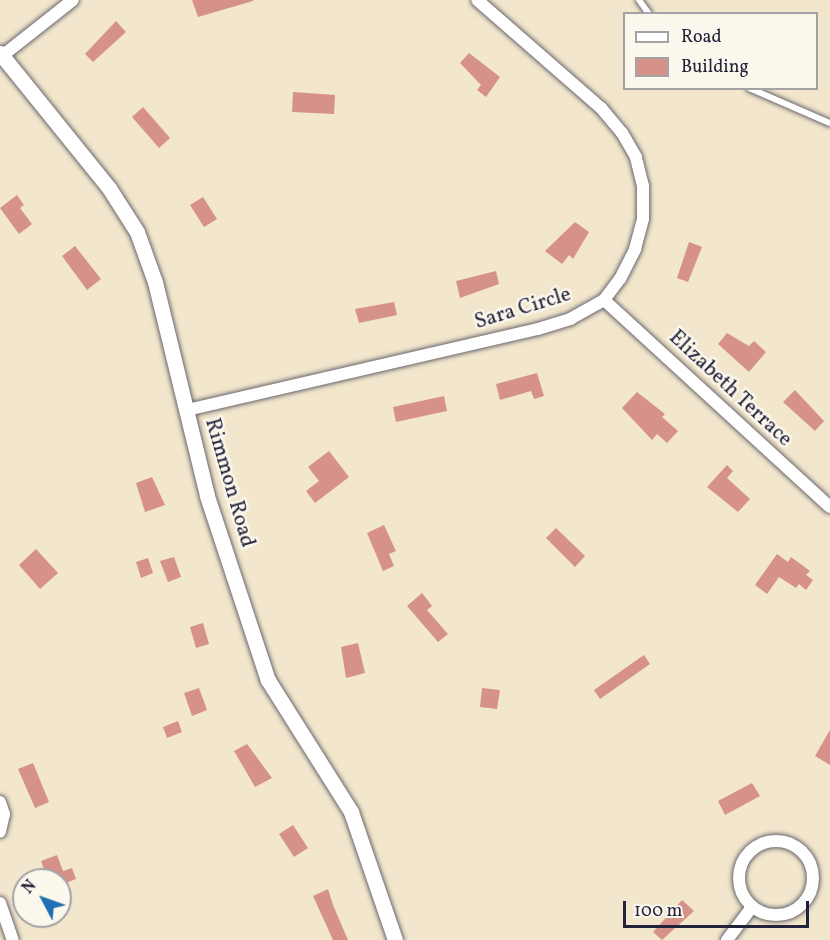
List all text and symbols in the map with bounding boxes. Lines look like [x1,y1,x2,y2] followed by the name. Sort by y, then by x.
[623,12,818,90] legend
[681,25,722,50] text: Road
[681,55,749,80] text: Building
[472,282,574,336] street label: Sara Circle
[663,325,797,453] street label: Elizabeth Terrace
[199,416,259,550] street label: Rimmon Road
[12,868,72,928] north arrow
[18,876,42,899] text: N
[626,889,812,927] scale bar
[634,899,683,924] text: 100 m

